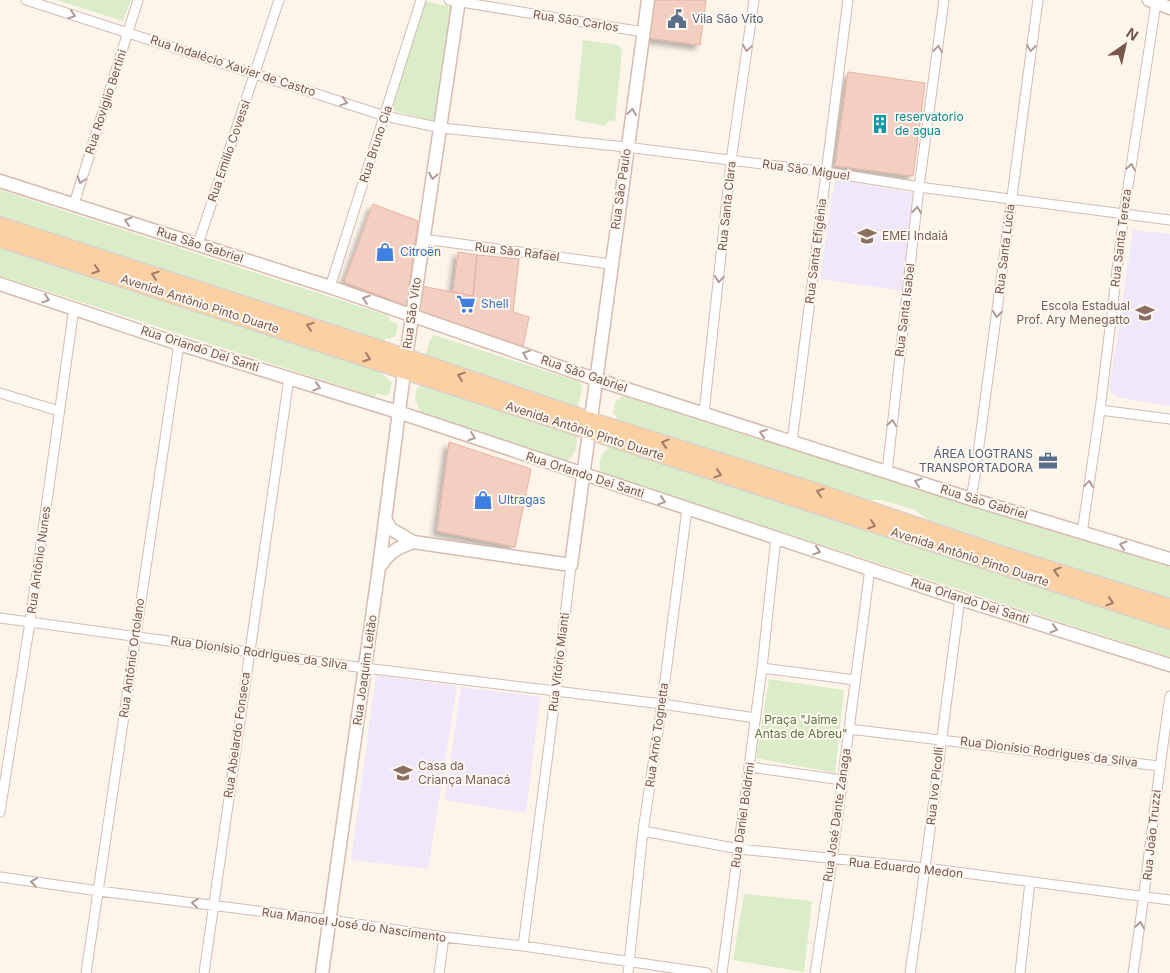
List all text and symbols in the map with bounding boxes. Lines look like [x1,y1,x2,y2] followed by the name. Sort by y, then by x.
[532,6,620,35] street label: Rua São Carlos
[666,8,688,30] public building icon: Vila São Vito
[68,9,76,19] one-way arrow
[692,11,763,26] place label: Vila São Vito
[1100,20,1150,70] north arrow
[1123,24,1142,44] text: N
[148,32,318,99] street label: Rua Indalécio Xavier de Castro
[932,44,942,53] one-way arrow
[742,45,753,53] one-way arrow
[1026,45,1037,53] one-way arrow
[82,48,130,156] street label: Rua Roviglio Bertini
[339,97,347,107] one-way arrow
[204,98,253,204] street label: Rua Emílio Covessi
[356,103,395,184] street label: Rua Bruno Cia
[626,107,636,116] one-way arrow
[895,109,964,138] place label: reservatorio de agua
[869,113,891,135] building icon: reservatorio de agua
[607,148,634,230] street label: Rua São Paulo
[761,156,851,183] street label: Rua São Miguel
[714,160,739,252] street label: Rua Santa Clara
[1125,163,1136,171] one-way arrow
[428,173,439,181] one-way arrow
[77,175,87,184] one-way arrow
[1107,188,1134,288] street label: Rua Santa Tereza
[802,197,829,305] street label: Rua Santa Efigênia
[992,203,1017,295] street label: Rua Santa Lúcia
[911,205,922,213] one-way arrow
[125,217,133,227] one-way arrow
[155,223,246,266] street label: Rua São Gabriel
[856,225,878,247] school or university icon: EMEI Indaiá
[882,228,948,243] place label: EMEI Indaiá
[474,239,560,264] street label: Rua São Rafael
[374,241,396,263] shop icon: Citroën
[400,244,441,259] place label: Citroën
[891,262,918,358] street label: Rua Santa Isabel
[92,264,100,274] one-way arrow
[119,271,281,336] street label: Avenida Antônio Pinto Duarte
[152,271,160,281] one-way arrow
[714,275,725,283] one-way arrow
[399,276,424,350] street label: Rua São Vito
[42,293,50,303] one-way arrow
[455,293,477,315] supermarket icon: Shell
[362,295,371,305] one-way arrow
[481,296,509,311] place label: Shell
[1016,298,1130,327] place label: Escola Estadual Prof. Ary Menegatto
[1134,302,1156,324] school or university icon: Escola Estadual Prof. Ary Menegatto
[992,310,1003,318] one-way arrow
[139,322,261,375] street label: Rua Orlando Dei Santi
[306,322,314,332] one-way arrow
[522,350,530,360] one-way arrow
[539,352,629,395] street label: Rua São Gabriel
[363,353,371,363] one-way arrow
[457,372,466,382] one-way arrow
[313,381,321,391] one-way arrow
[504,398,666,463] street label: Avenida Antônio Pinto Duarte
[886,419,897,427] one-way arrow
[759,428,768,438] one-way arrow
[467,431,476,441] one-way arrow
[661,439,669,449] one-way arrow
[919,446,1033,475] place label: ÁREA LOGTRANS TRANSPORTADORA
[524,448,646,501] street label: Rua Orlando Dei Santi
[1037,450,1059,472] office icon: ÁREA LOGTRANS TRANSPORTADORA
[713,469,722,479] one-way arrow
[914,477,923,487] one-way arrow
[1083,480,1094,488] one-way arrow
[939,481,1030,522] street label: Rua São Gabriel
[816,488,824,498] one-way arrow
[472,489,494,511] shop icon: Ultragas
[498,492,546,507] place label: Ultragas
[658,495,666,505] one-way arrow
[24,505,53,615] street label: Rua Antônio Nunes
[868,519,876,529] one-way arrow
[889,524,1051,589] street label: Avenida Antônio Pinto Duarte
[1120,541,1128,551] one-way arrow
[812,545,821,555] one-way arrow
[1053,566,1062,576] one-way arrow
[909,574,1031,627] street label: Rua Orlando Dei Santi
[1106,596,1114,606] one-way arrow
[116,597,147,719] street label: Rua Antônio Ortolano
[545,611,572,712] street label: Rua Vitório Mianti
[349,614,380,726] street label: Rua Joaquim Leitão
[1050,623,1058,633] one-way arrow
[169,633,349,672] street label: Rua Dionísio Rodrigues da Silva
[220,671,253,799] street label: Rua Abelardo Fonseca
[642,682,671,788] street label: Rua Arnô Tognetta
[754,712,848,741] park label: Praça "Jaime Antas de Abreu"
[959,733,1139,770] street label: Rua Dionísio Rodrigues da Silva
[923,746,946,826] street label: Rua Ivo Picolli
[820,747,853,883] street label: Rua José Dante Zanaga
[418,758,510,787] place label: Casa da Criança Manacá
[728,761,757,869] street label: Rua Daniel Boldrini
[392,762,414,784] school or university icon: Casa da Criança Manacá
[1139,789,1164,881] street label: Rua João Truzzi
[848,854,964,881] street label: Rua Eduardo Medon
[29,877,37,888] one-way arrow
[191,898,199,909] one-way arrow
[261,904,447,945] street label: Rua Manoel José do Nascimento
[1135,920,1145,929] one-way arrow

